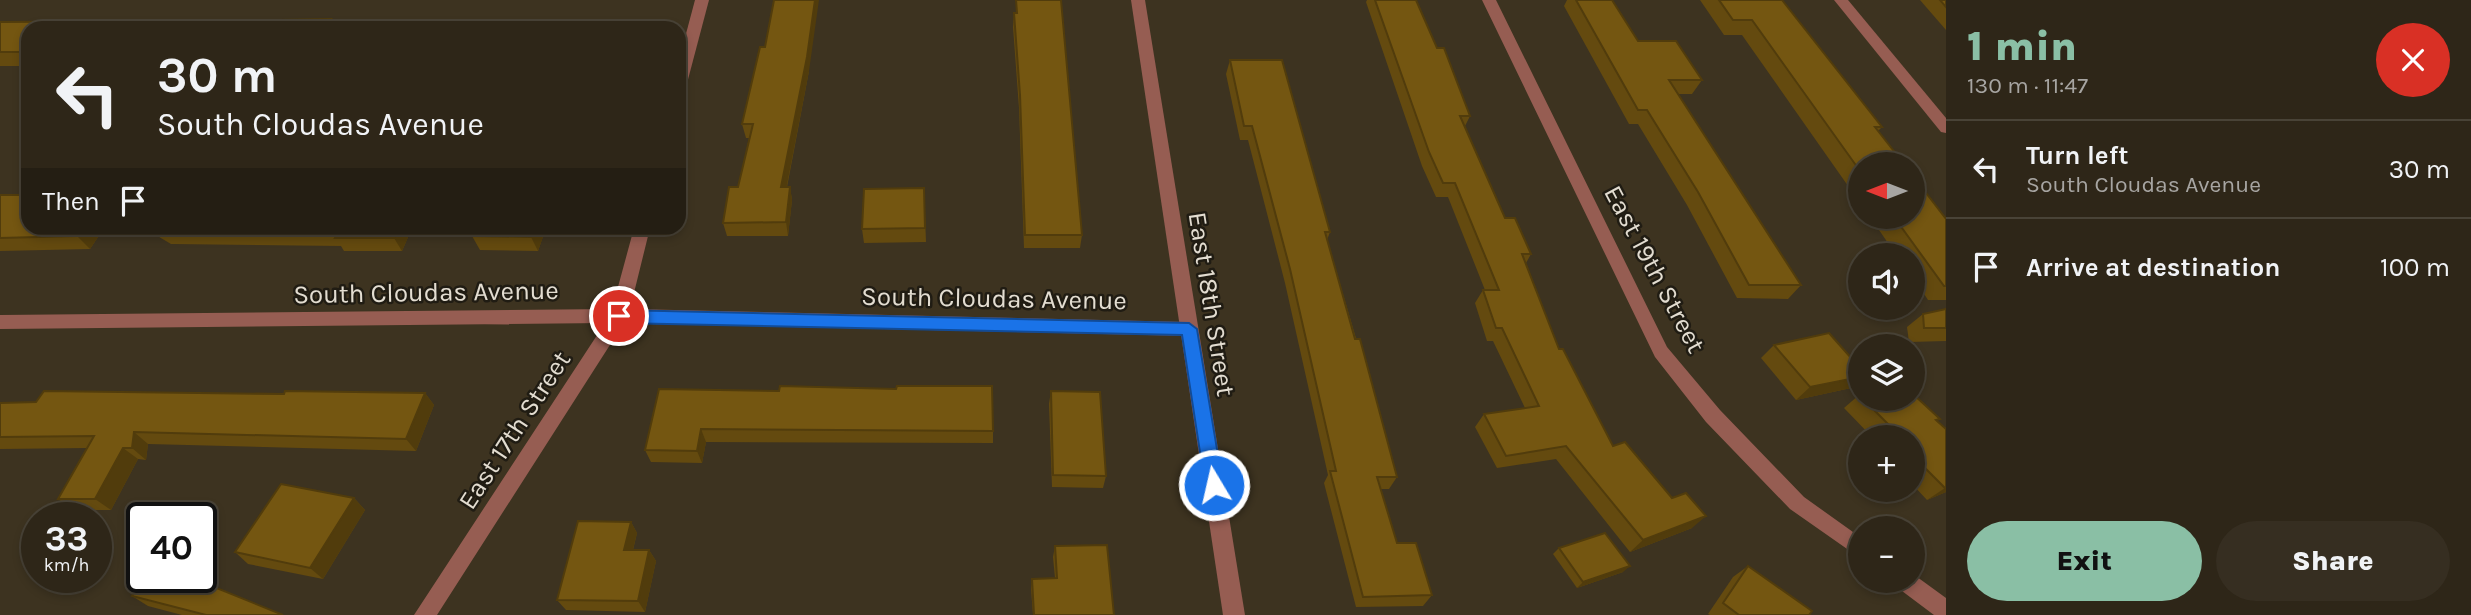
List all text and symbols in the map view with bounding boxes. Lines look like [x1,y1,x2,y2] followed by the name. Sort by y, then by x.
[1967,21,2077,71] text: 1 min
[2376,23,2450,97] button: close
[157,47,277,104] text: 30 m
[42,49,133,140] icon: left
[1967,72,2088,99] text: 130 m · 11:47
[157,106,484,143] text: South Cloudas Avenue
[2026,140,2128,171] text: Turn left
[1967,150,2005,188] icon: left
[1848,152,1925,229] north arrow
[1848,152,1925,593] map controls
[2389,154,2450,185] text: 30 m
[2026,171,2261,198] text: South Cloudas Avenue
[1597,180,1712,358] street label: East 19th Street
[114,182,152,220] icon: arrive
[42,186,100,217] text: Then
[1182,210,1241,399] street label: East 18th Street
[1848,243,1925,320] button: sound
[1967,248,2005,286] icon: arrive
[2026,252,2280,283] text: Arrive at destination
[2380,252,2450,283] text: 100 m
[293,275,559,310] street label: South Cloudas Avenue
[861,281,1127,316] street label: South Cloudas Avenue
[589,286,649,346] pin
[600,297,638,335] icon: arrive
[1848,334,1925,411] button: layers
[452,345,577,515] street label: East 17th Street
[1848,425,1925,502] button: +
[1177,448,1251,522] position arrow
[126,502,217,593] speed limit sign: 40
[1848,516,1925,593] button: −
[45,518,88,559] text: 33
[1967,521,2202,601] button: Exit
[2216,521,2450,601] button: Share
[44,554,89,576] text: km/h

